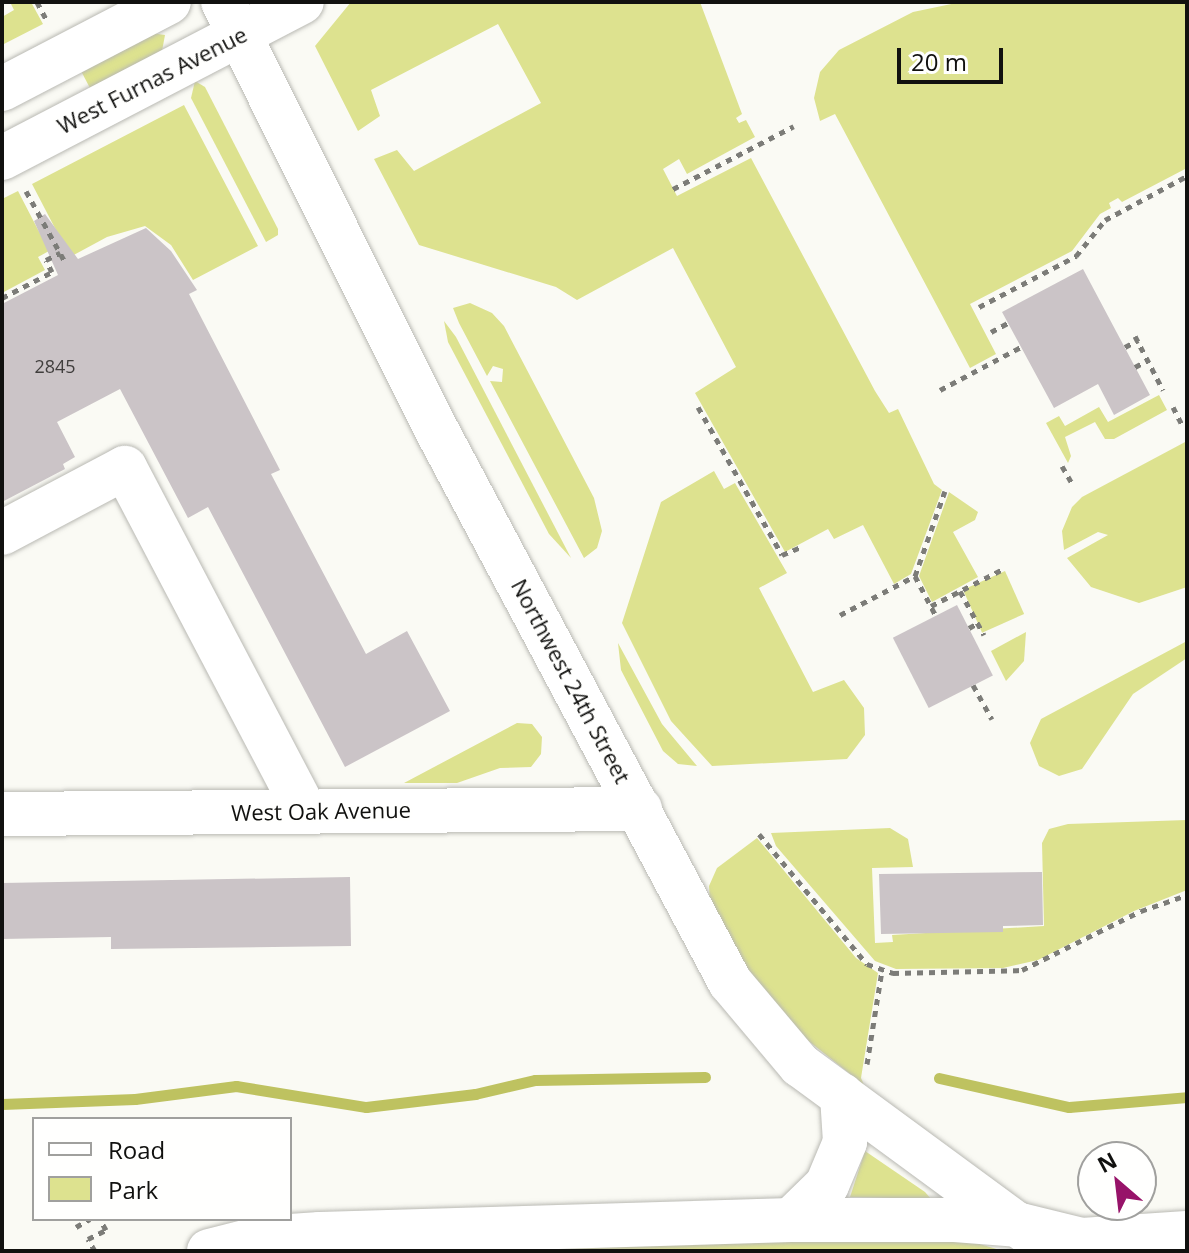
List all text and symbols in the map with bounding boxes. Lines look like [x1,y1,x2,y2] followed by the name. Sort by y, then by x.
[53,21,251,139] street label: West Furnas Avenue
[901,32,1007,82] scale bar
[911,45,967,78] text: 20 m
[34,355,76,377] house number: 2845
[506,574,636,788] street label: Northwest 24th Street
[231,796,411,826] street label: West Oak Avenue
[32,1117,292,1221] legend
[108,1133,165,1166] text: Road
[1077,1141,1157,1221] north arrow
[1092,1144,1122,1179] text: N
[108,1173,158,1206] text: Park

